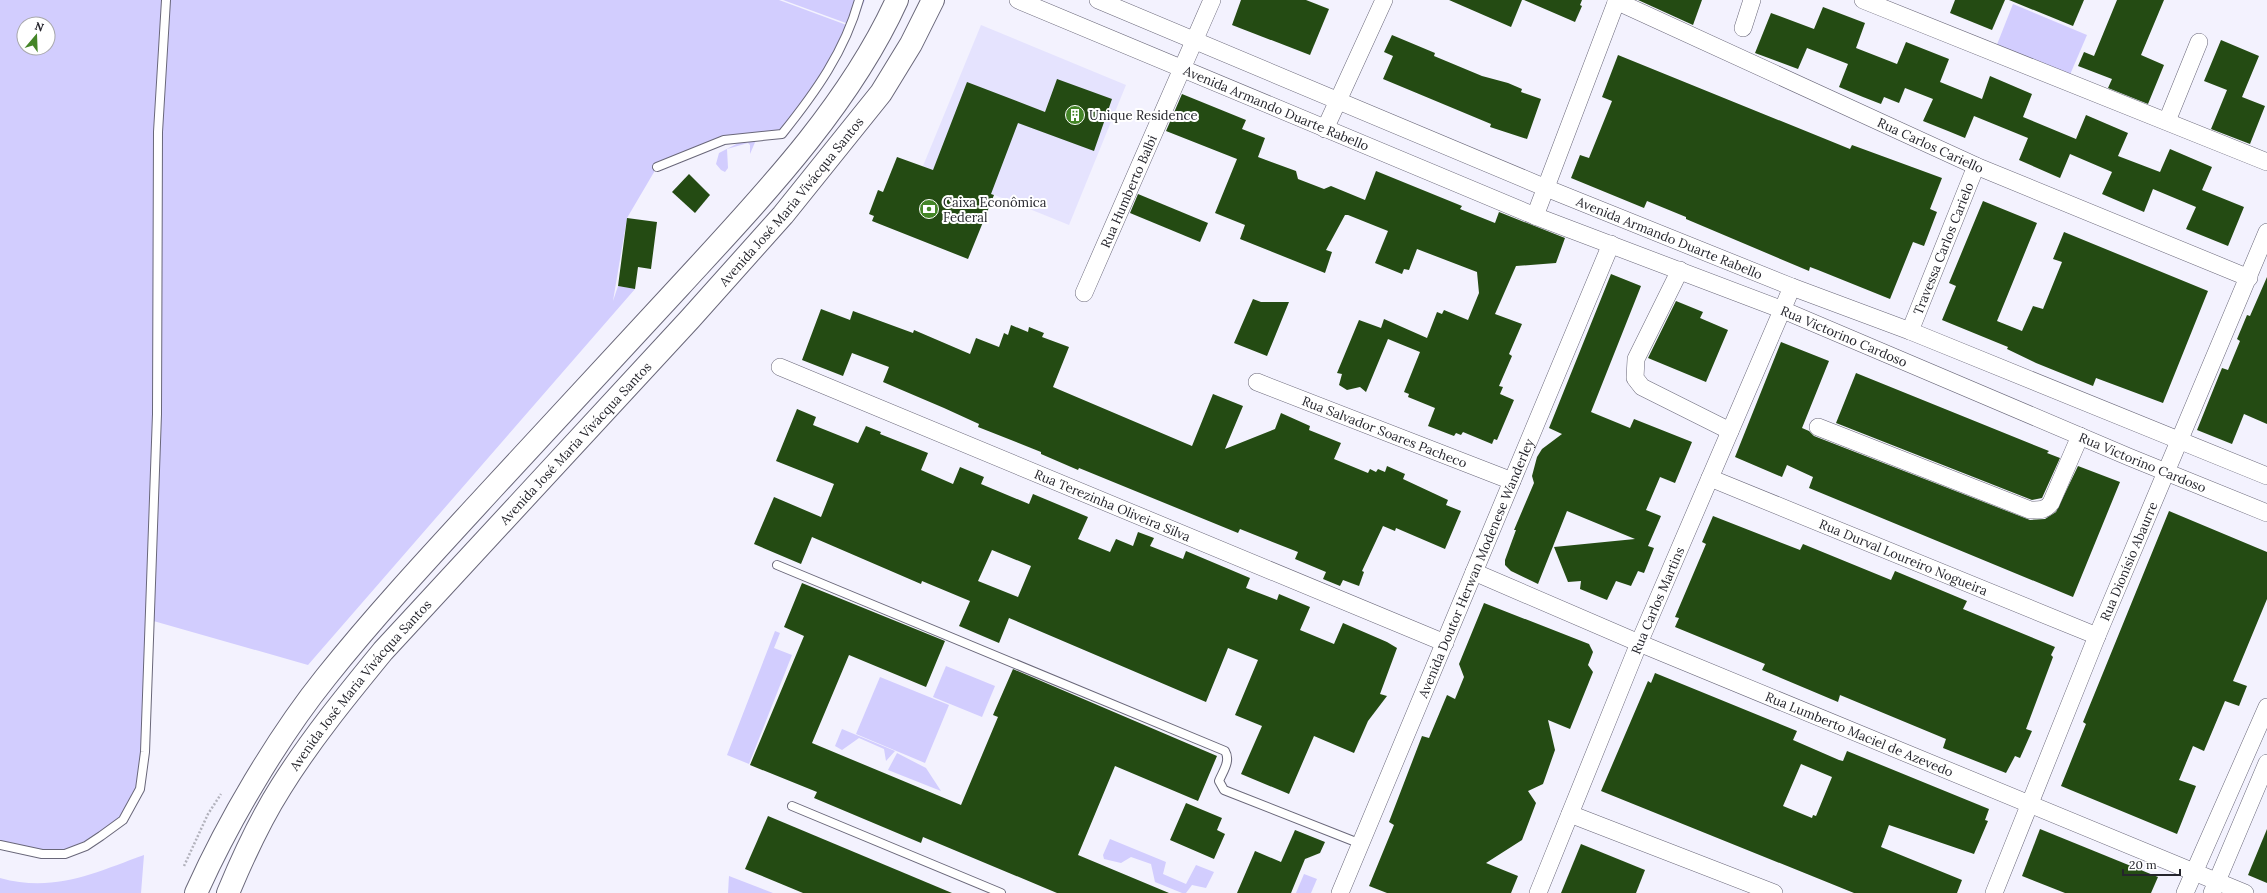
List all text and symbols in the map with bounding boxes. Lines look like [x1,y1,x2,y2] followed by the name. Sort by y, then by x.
[16,16,56,56] north arrow
[33,19,46,35] text: N
[1180,62,1372,155] street label: Avenida Armando Duarte Rabello
[1064,104,1086,126] building icon: Unique Residence
[1089,107,1197,124] place label: Unique Residence
[715,114,867,291] street label: Avenida José Maria Vivácqua Santos
[1875,114,1986,177] street label: Rua Carlos Cariello
[1097,132,1161,251] street label: Rua Humberto Balbi
[1909,179,1978,317] street label: Travessa Carlos Carielo
[1573,193,1765,283] street label: Avenida Armando Duarte Rabello
[943,194,1047,226] place label: Caixa Econômica Federal
[918,198,940,220] bank icon: Caixa Econômica Federal
[1778,302,1910,371] street label: Rua Victorino Cardoso
[495,358,655,529] street label: Avenida José Maria Vivácqua Santos
[1300,392,1470,472] street label: Rua Salvador Soares Pacheco
[2076,429,2209,497] street label: Rua Victorino Cardoso
[1414,436,1538,701] street label: Avenida Doutor Herwan Modenese Wanderley
[1032,465,1193,546] street label: Rua Terezinha Oliveira Silva
[2096,499,2162,624] street label: Rua Dionísio Abaurre
[1817,515,1990,600] street label: Rua Durval Loureiro Nogueira
[1627,544,1688,657] street label: Rua Carlos Martins
[285,596,435,775] street label: Avenida José Maria Vivácqua Santos
[1763,688,1956,781] street label: Rua Lumberto Maciel de Azevedo
[2123,851,2180,877] scale bar
[2129,857,2157,872] text: 20 m

